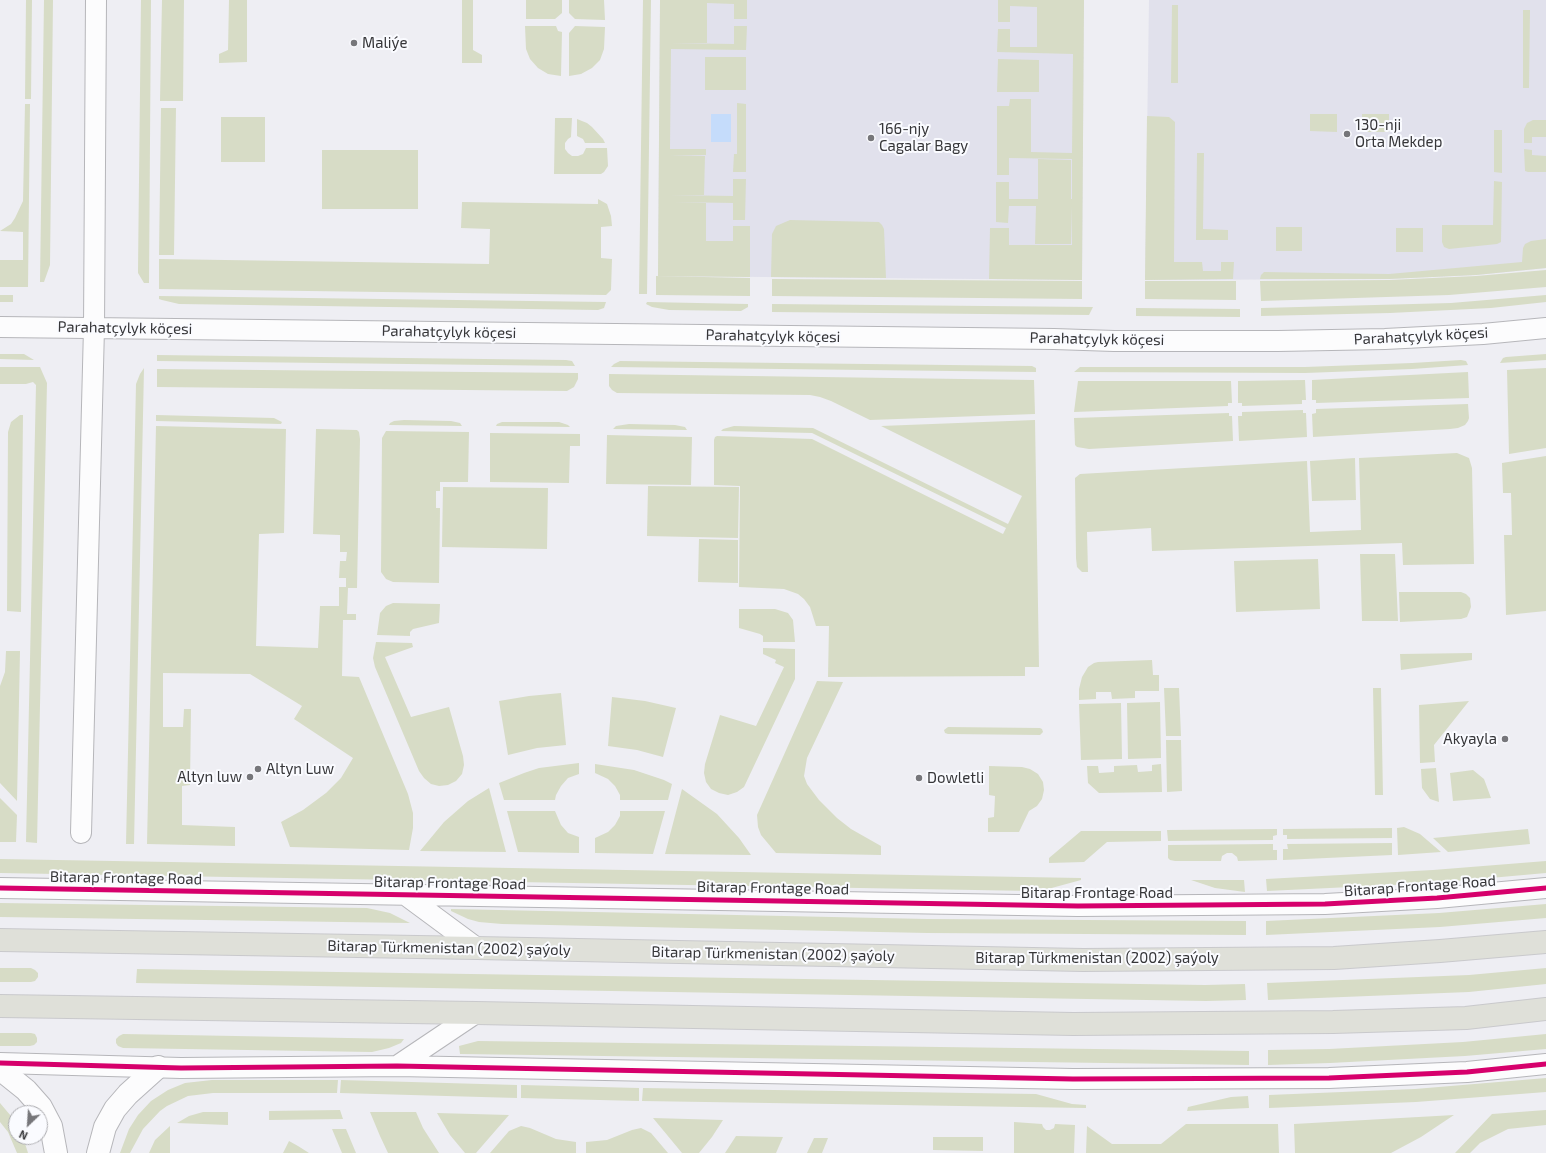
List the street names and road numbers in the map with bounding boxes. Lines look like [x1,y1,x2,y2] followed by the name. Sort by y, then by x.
[57,318,193,338] street label: Parahatçylyk köçesi
[381,322,517,342] street label: Parahatçylyk köçesi
[1353,323,1489,349] street label: Parahatçylyk köçesi
[705,326,841,346] street label: Parahatçylyk köçesi
[1029,329,1165,349] street label: Parahatçylyk köçesi
[50,868,202,888] street label: Bitarap Frontage Road
[1343,872,1497,900] street label: Bitarap Frontage Road
[374,873,526,893] street label: Bitarap Frontage Road
[697,878,849,898] street label: Bitarap Frontage Road
[1021,884,1173,902] street label: Bitarap Frontage Road
[327,937,571,959] street label: Bitarap Türkmenistan (2002) şaýoly
[651,943,895,965] street label: Bitarap Türkmenistan (2002) şaýoly
[975,949,1219,967] street label: Bitarap Türkmenistan (2002) şaýoly

